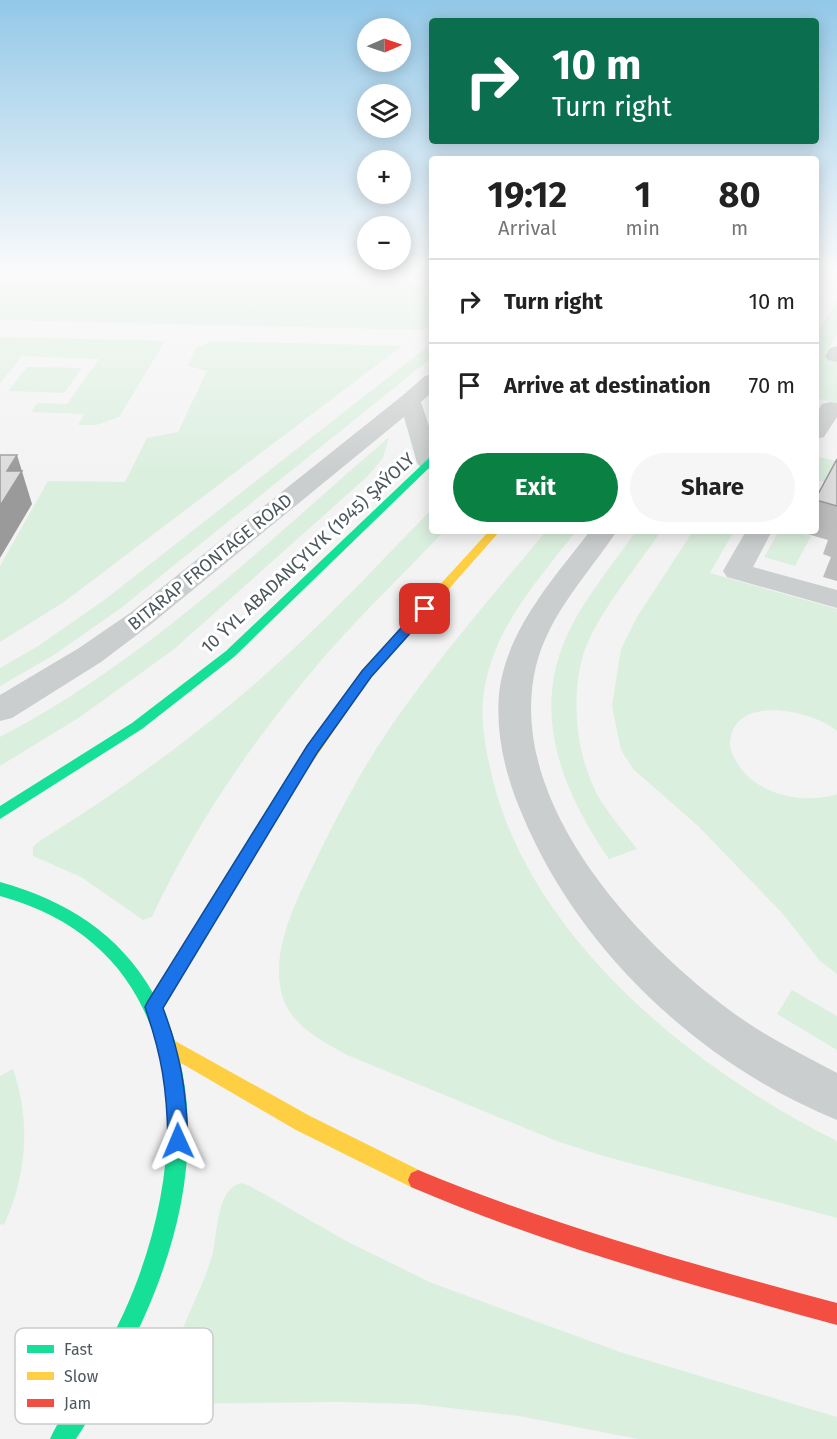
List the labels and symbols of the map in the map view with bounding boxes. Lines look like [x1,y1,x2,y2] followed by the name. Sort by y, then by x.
[357,18,411,72] north arrow
[196,447,419,658] street label: 10 ÝYL ABADANÇYLYK (1945) ŞAÝOLY
[123,489,297,635] street label: BITARAP FRONTAGE ROAD
[399,583,450,634] pin
[146,1109,210,1173] position arrow
[15,1328,213,1424] legend
[64,1340,93,1359] text: Fast
[64,1367,99,1386] text: Slow
[64,1394,91,1413] text: Jam

